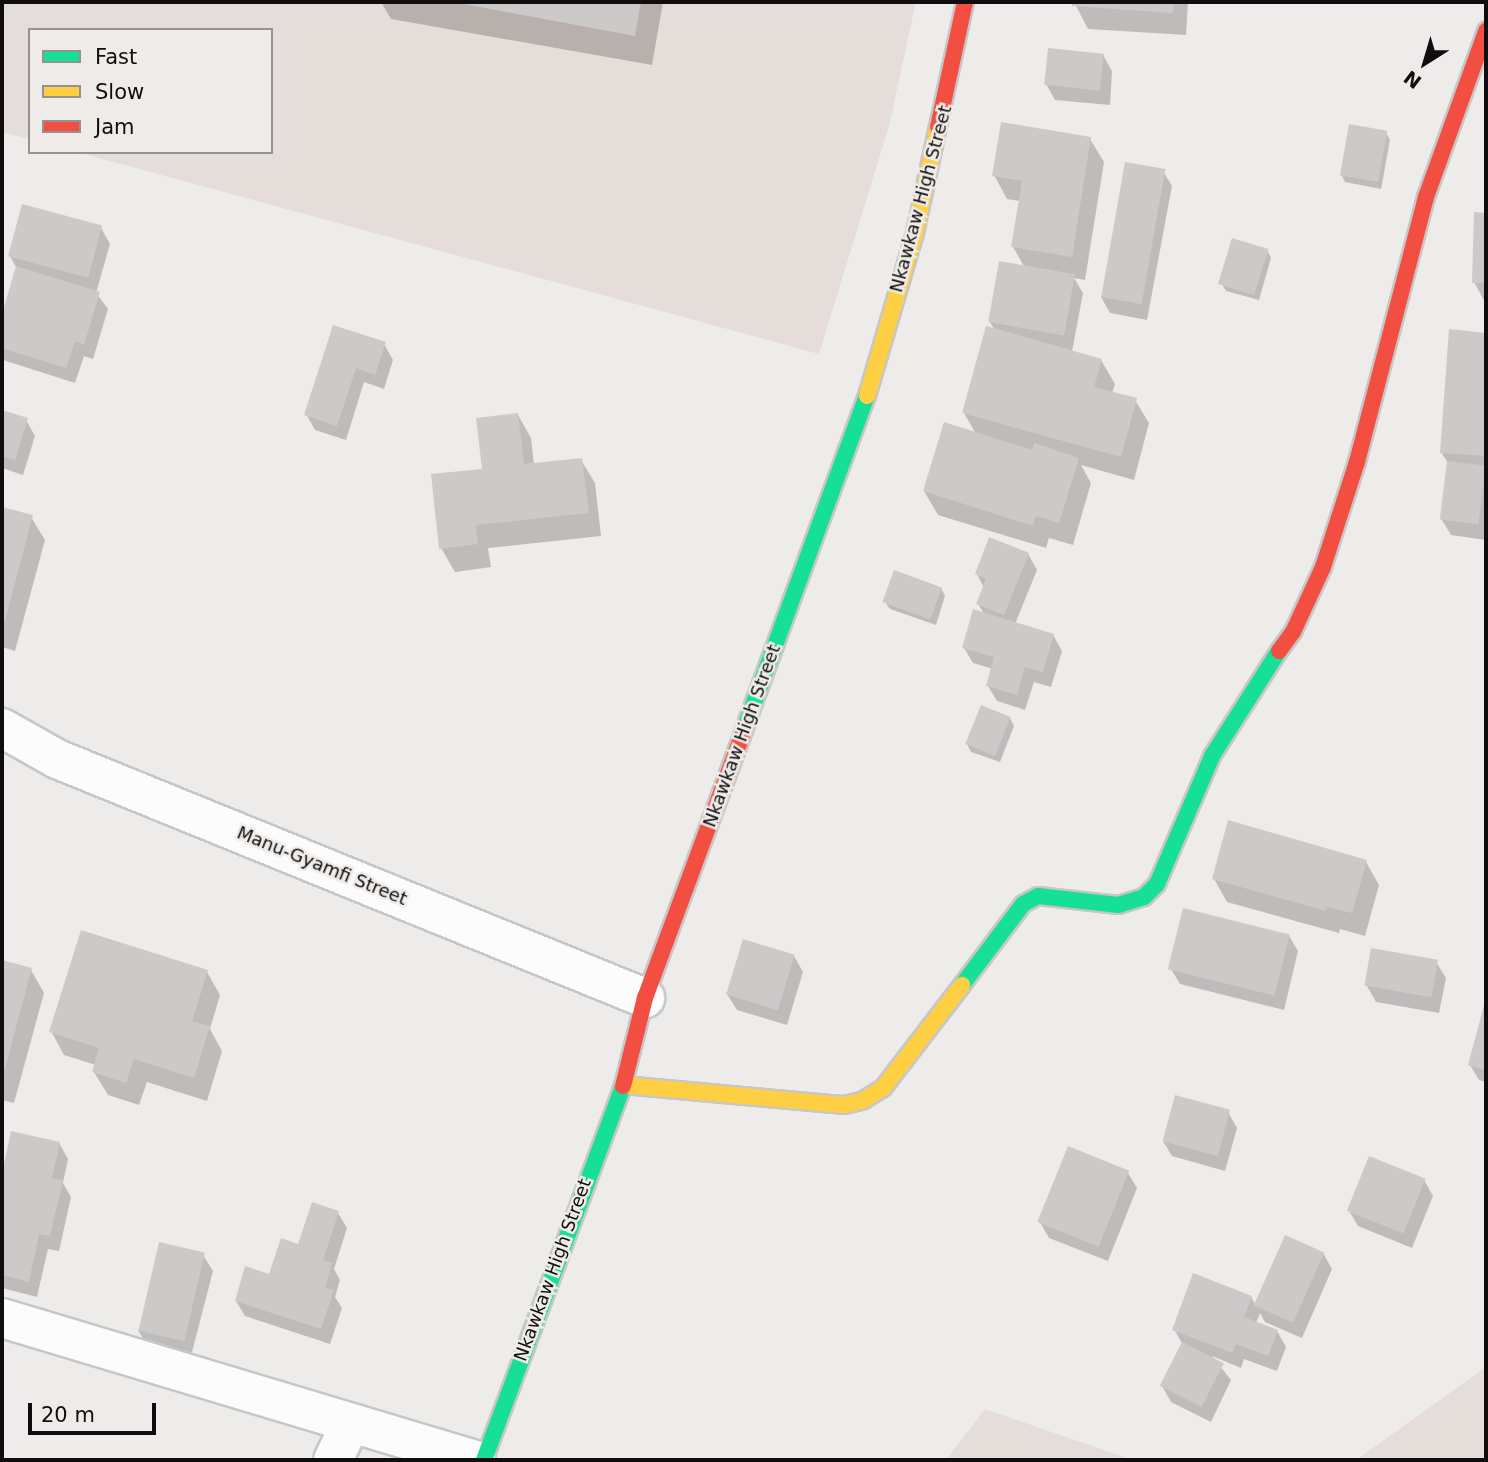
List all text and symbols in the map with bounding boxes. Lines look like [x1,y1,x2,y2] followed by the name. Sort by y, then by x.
[28,28,273,154] legend
[1390,28,1460,98] north arrow
[95,45,137,69] text: Fast
[1399,66,1425,93] text: N
[95,80,144,104] text: Slow
[886,103,956,295] street label: Nkawkaw High Street
[95,115,135,139] text: Jam
[699,642,785,830] street label: Nkawkaw High Street
[234,822,410,910] street label: Manu-Gyamfi Street
[510,1176,596,1364] street label: Nkawkaw High Street
[32,1388,159,1432] scale bar
[41,1403,95,1427] text: 20 m

